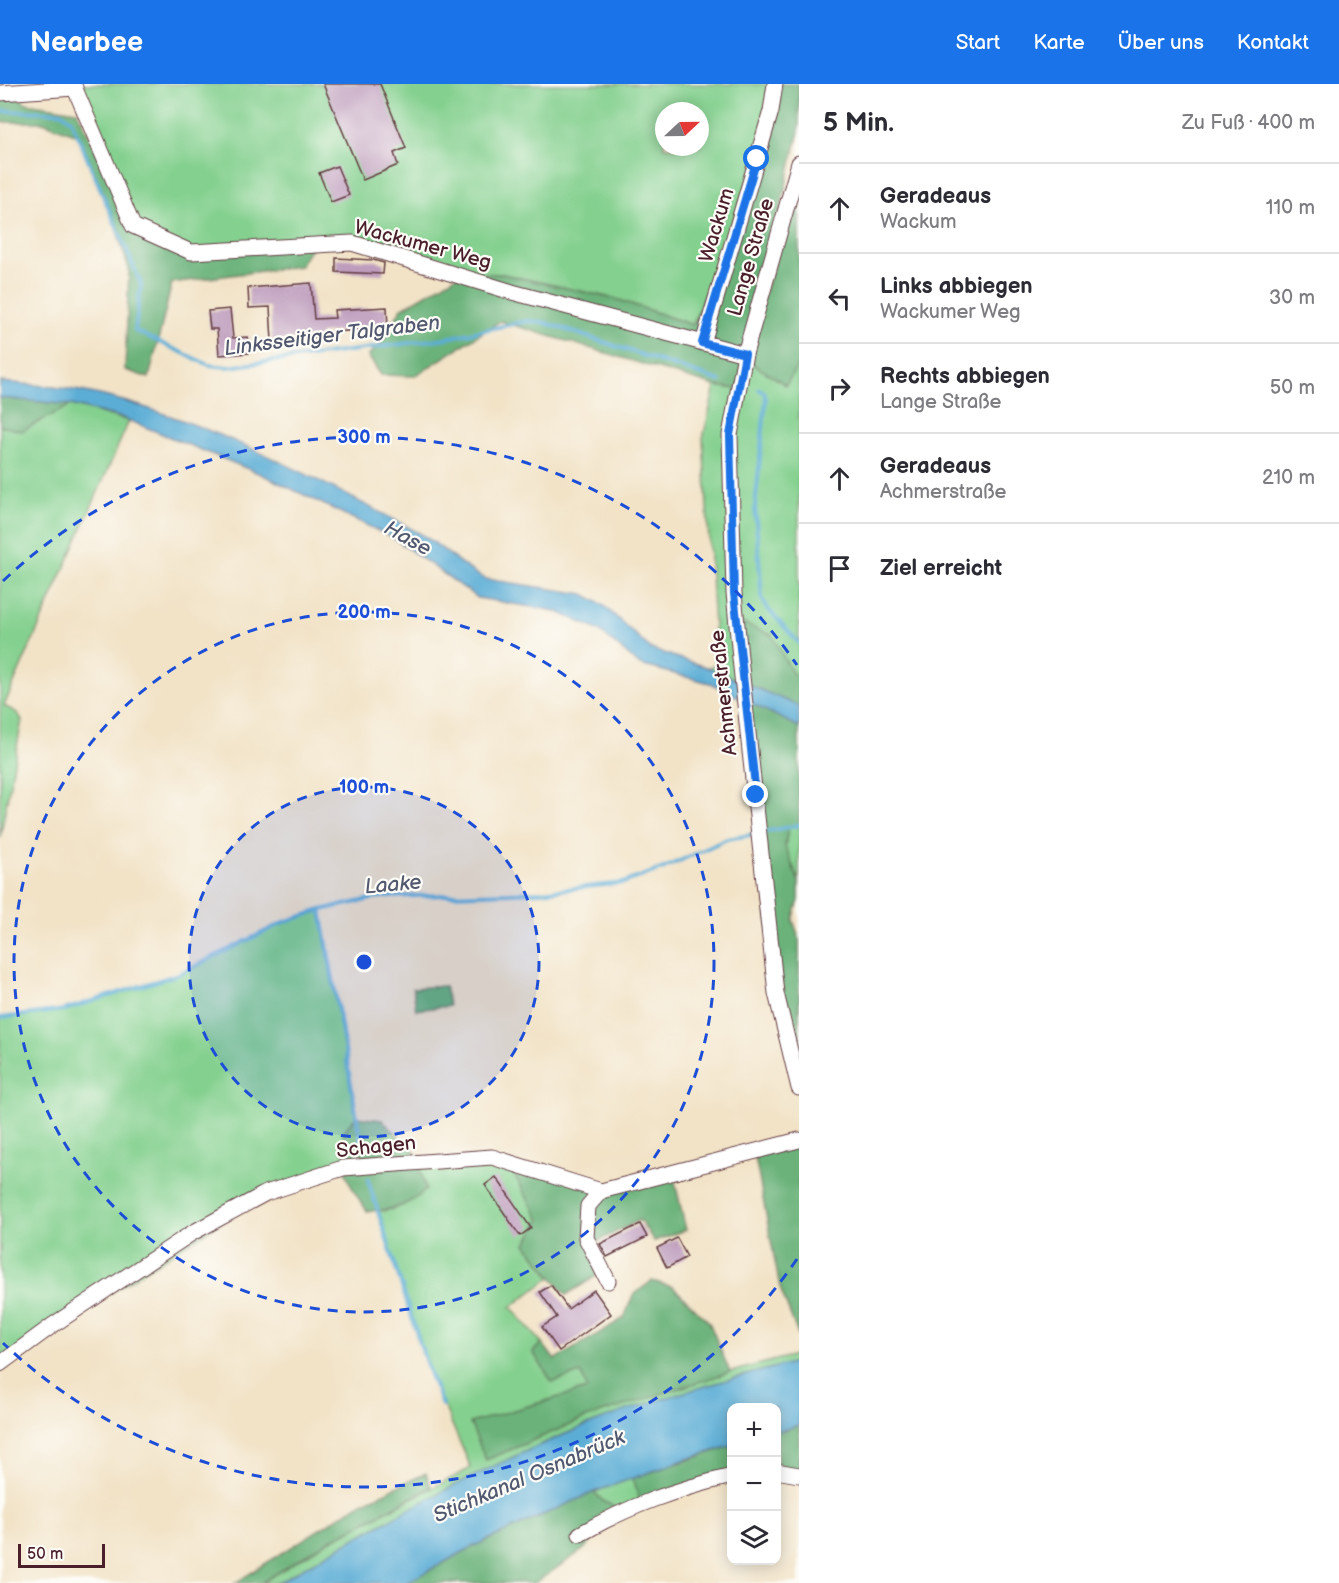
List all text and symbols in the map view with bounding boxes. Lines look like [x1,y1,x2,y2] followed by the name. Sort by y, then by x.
[30,26,143,59] text: Nearbee
[956,30,1000,55] text: Start
[1033,30,1085,55] text: Karte
[1118,30,1204,55] text: Über uns
[1237,30,1309,55] text: Kontakt
[655,102,709,156] north arrow
[823,108,894,139] text: 5 Min.
[1182,111,1315,135] text: Zu Fuß · 400 m
[743,145,769,171] route start
[880,183,991,210] text: Geradeaus
[694,185,740,265] street label: Wackum
[823,192,856,225] icon: ahead
[723,196,779,319] street label: Lange Straße
[1266,196,1315,220] text: 110 m
[880,210,956,234] text: Wackum
[352,215,494,275] street label: Wackumer Weg
[880,273,1033,300] text: Links abbiegen
[823,282,856,315] icon: left
[1269,286,1315,310] text: 30 m
[880,300,1021,324] text: Wackumer Weg
[223,310,441,361] water label: Linksseitiger Talgraben
[880,363,1050,390] text: Rechts abbiegen
[823,372,856,405] icon: right
[1270,376,1315,400] text: 50 m
[880,390,1001,414] text: Lange Straße
[337,427,391,448] text: 300 m
[880,453,991,480] text: Geradeaus
[823,462,856,495] icon: ahead
[1262,466,1315,490] text: 210 m
[880,480,1006,504] text: Achmerstraße
[380,515,436,561] water label: Hase
[823,552,856,585] icon: arrive
[880,555,1002,582] text: Ziel erreicht
[337,602,391,623] text: 200 m
[705,629,743,757] street label: Achmerstraße
[339,777,389,798] text: 100 m
[742,781,768,807] route end
[364,870,423,899] water label: Laake
[354,952,374,972] centre of rings
[335,1131,417,1163] street label: Schagen
[727,1403,781,1565] map controls
[727,1403,781,1457] button: +
[429,1424,630,1528] water label: Stichkanal Osnabrück
[727,1457,781,1511] button: −
[727,1511,781,1565] button: layers
[18,1541,105,1568] scale bar
[27,1545,63,1564] text: 50 m

